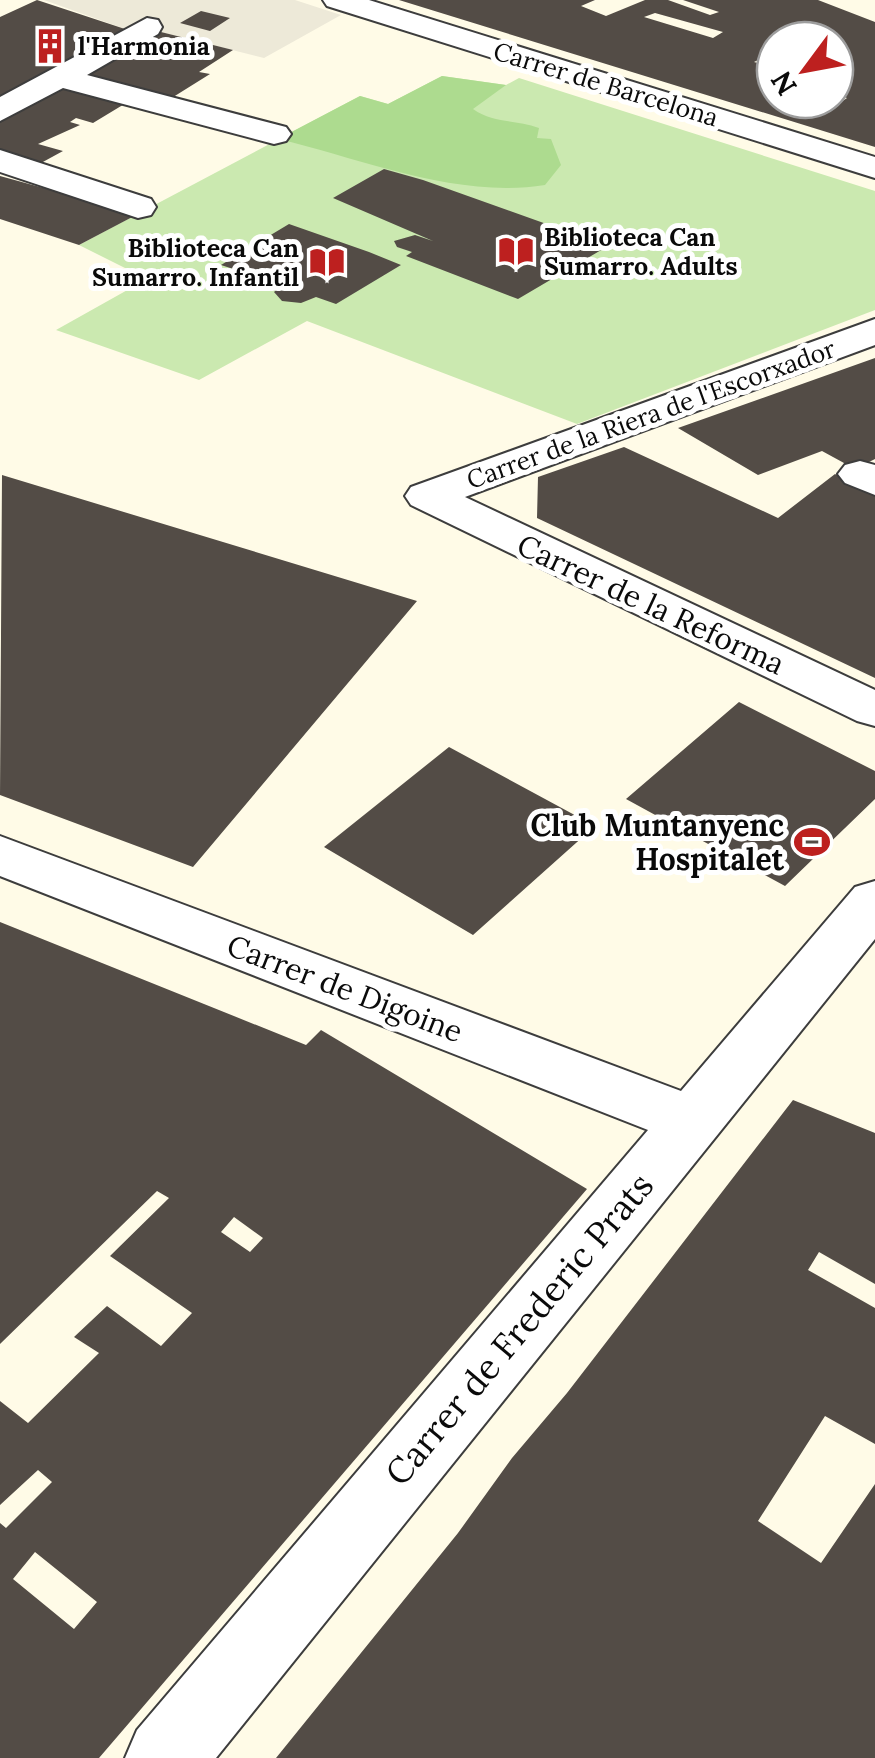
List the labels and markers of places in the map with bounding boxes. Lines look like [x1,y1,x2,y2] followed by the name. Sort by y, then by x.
[31,27,69,65] building icon: l'Harmonia
[78,30,210,62] place label: l'Harmonia
[544,221,738,282] place label: Biblioteca Can Sumarro. Adults
[92,232,299,293] place label: Biblioteca Can Sumarro. Infantil
[497,232,535,270] library icon: Biblioteca Can Sumarro. Adults
[308,243,346,281] library icon: Biblioteca Can Sumarro. Infantil
[531,806,785,878] place label: Club Muntanyenc Hospitalet
[793,823,831,861] sports icon: Club Muntanyenc Hospitalet

